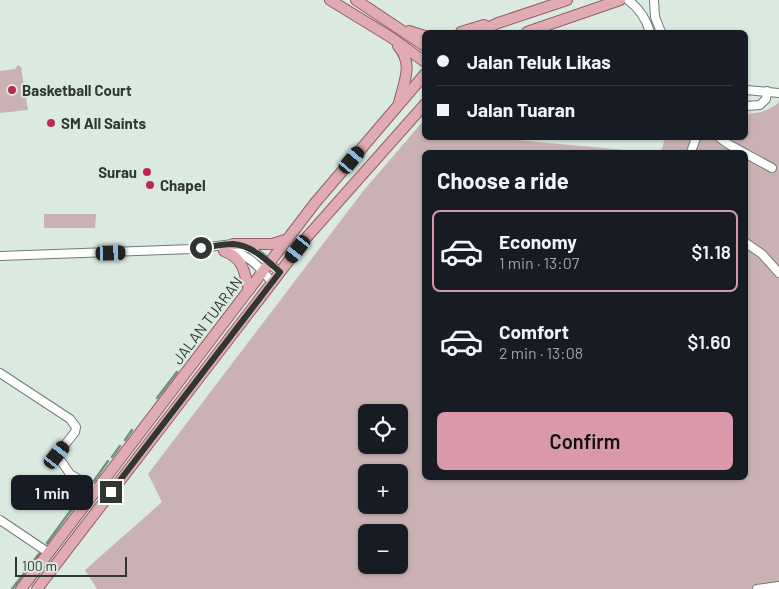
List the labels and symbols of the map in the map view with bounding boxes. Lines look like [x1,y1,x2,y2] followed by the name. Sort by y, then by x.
[22,81,132,99] place label: Basketball Court
[6,84,18,96] marker: Basketball Court
[61,114,147,132] place label: SM All Saints
[45,117,57,129] marker: SM All Saints
[336,144,367,176] car
[98,163,137,181] place label: Surau
[141,166,153,178] marker: Surau
[160,176,206,194] place label: Chapel
[144,179,156,191] marker: Chapel
[282,233,313,265] car
[190,237,212,259] route start
[95,245,126,261] car
[168,273,246,367] street label: JALAN TUARAN
[41,439,72,471] car
[11,474,94,510] callout: 1 min
[100,481,122,503] route end
[15,554,128,577] scale bar

